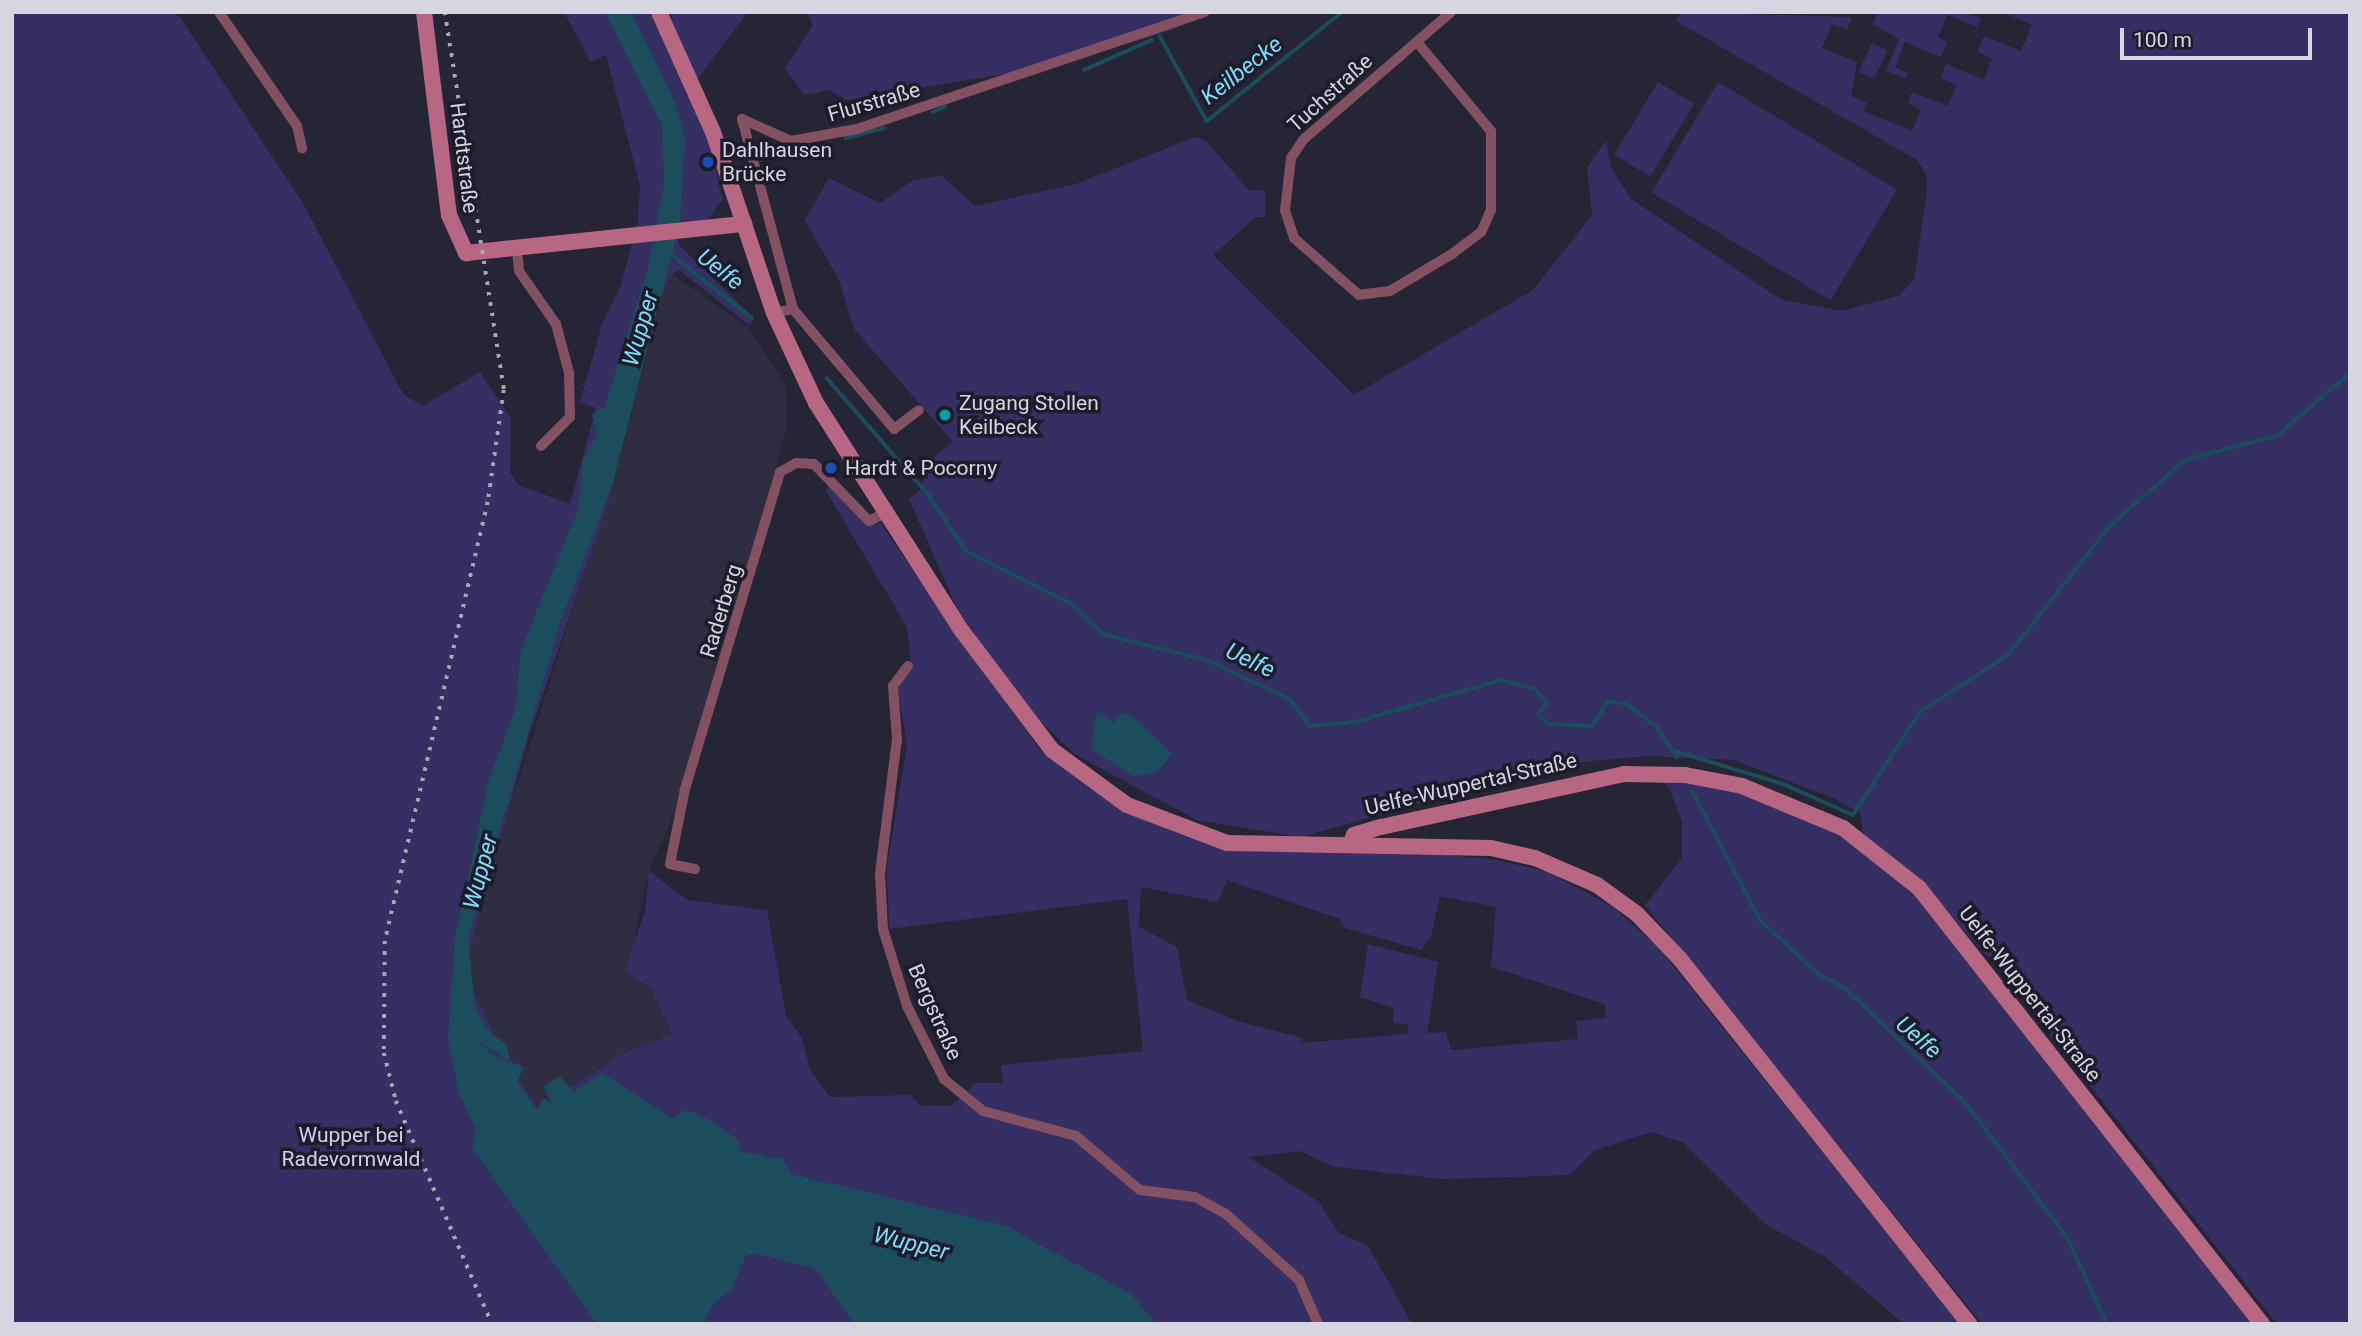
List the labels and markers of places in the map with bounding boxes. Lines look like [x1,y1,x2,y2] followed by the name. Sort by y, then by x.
[722,137,832,187] place label: Dahlhausen Brücke
[700,154,716,170] marker: Dahlhausen Brücke
[959,390,1099,440] place label: Zugang Stollen Keilbeck
[937,407,953,423] marker: Zugang Stollen Keilbeck
[845,455,997,481] place label: Hardt & Pocorny
[823,460,839,476] marker: Hardt & Pocorny

